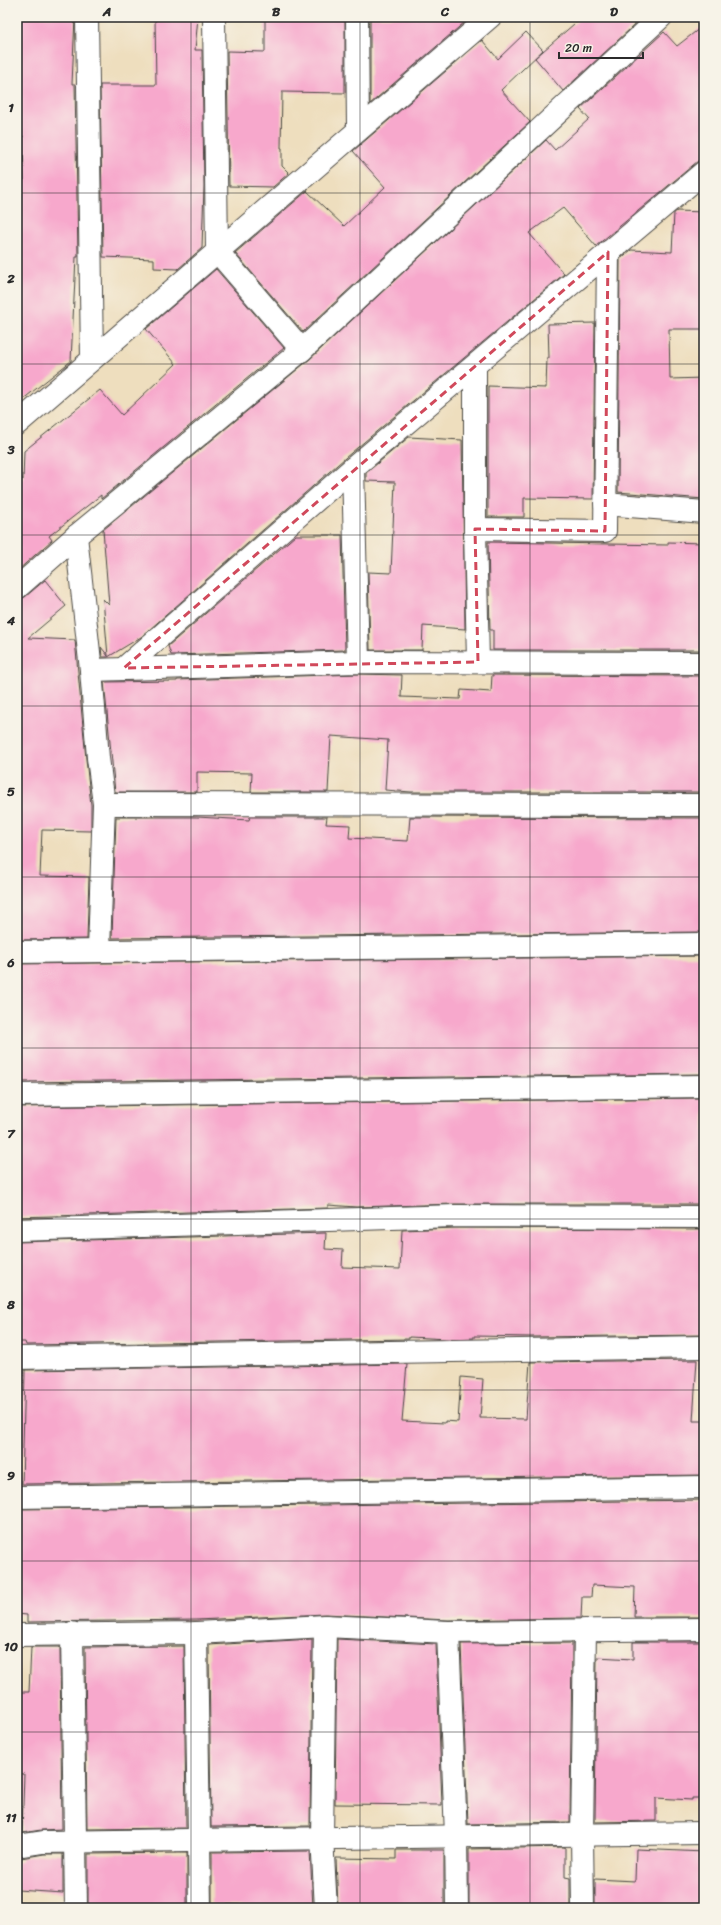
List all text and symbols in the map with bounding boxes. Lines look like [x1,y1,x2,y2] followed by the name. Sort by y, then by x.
[102,0,111,23] text: A
[272,0,281,23] text: B
[440,0,450,23] text: C
[610,0,618,23] text: D
[559,34,643,60] scale bar
[565,37,592,59] text: 20 m
[8,96,14,119] text: 1
[6,267,15,290] text: 2
[6,438,15,461] text: 3
[6,609,16,632] text: 4
[7,780,15,803] text: 5
[6,951,15,974] text: 6
[7,1122,16,1145] text: 7
[6,1293,15,1316] text: 8
[7,1464,15,1487] text: 9
[4,1635,18,1658] text: 10
[5,1806,17,1829] text: 11

